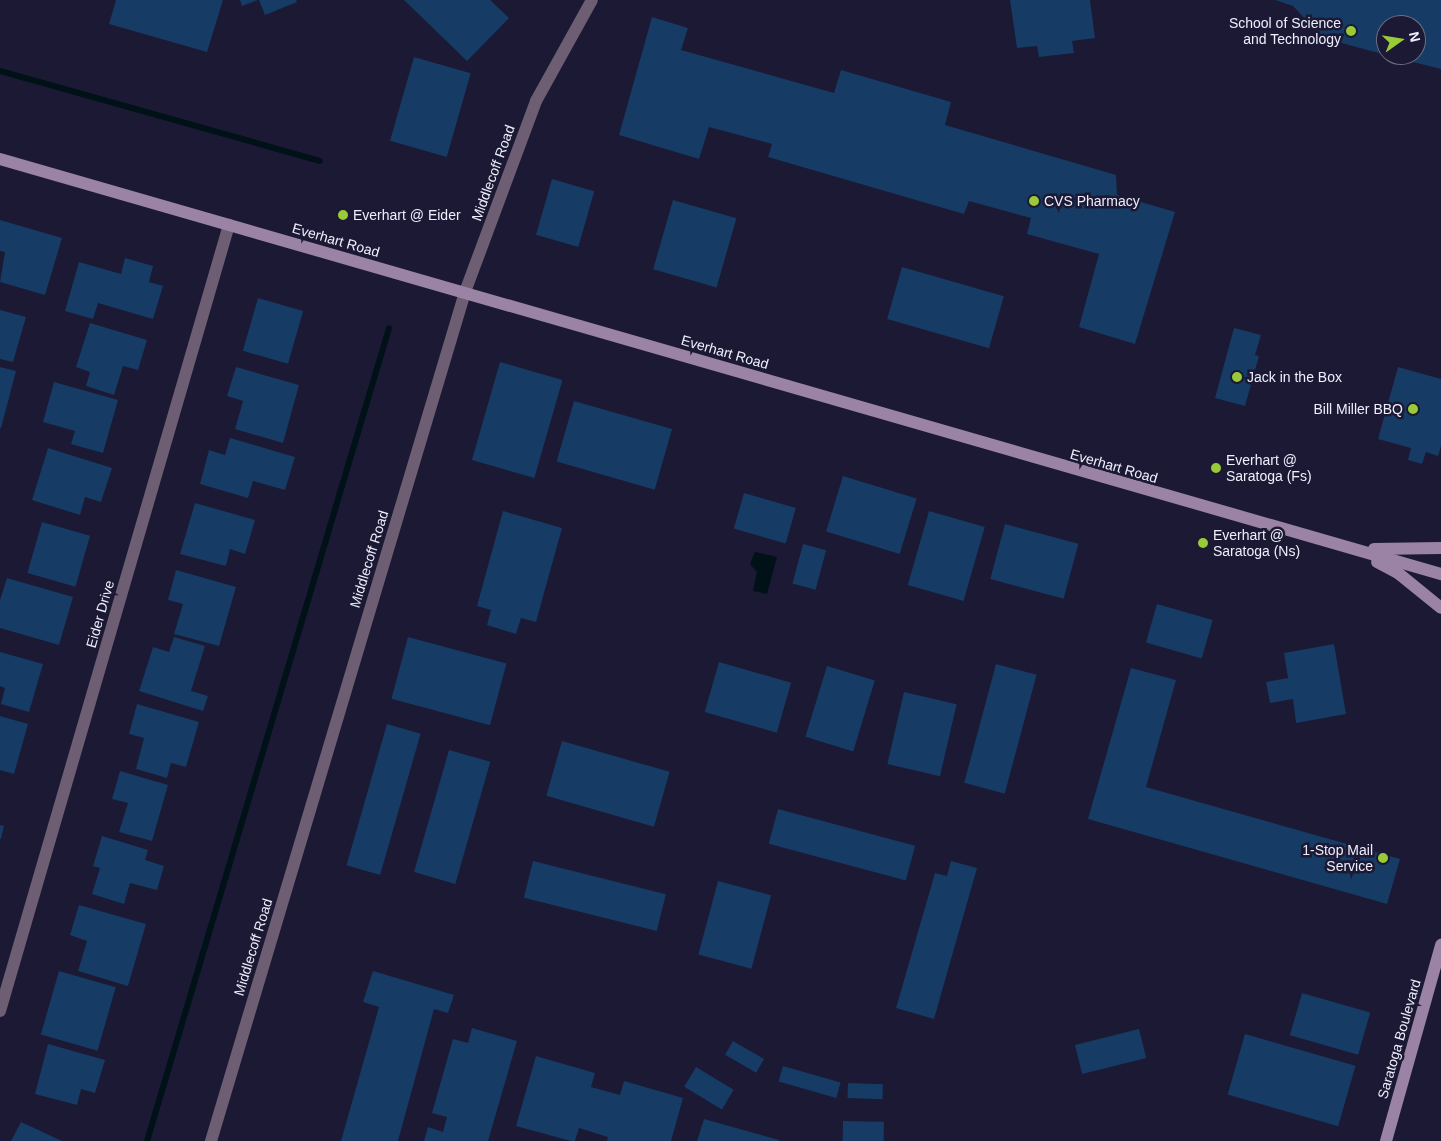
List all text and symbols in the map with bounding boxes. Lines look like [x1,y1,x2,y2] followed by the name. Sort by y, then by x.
[1229,15,1341,48] place label: School of Science and Technology
[1376,15,1426,65] north arrow
[1345,25,1357,37] marker: School of Science and Technology
[1406,30,1424,44] text: N
[468,123,518,223] street label: Middlecoff Road
[1044,193,1140,209] place label: CVS Pharmacy
[1028,195,1040,207] marker: CVS Pharmacy
[353,207,461,223] place label: Everhart @ Eider
[337,209,349,221] marker: Everhart @ Eider
[290,219,382,261] street label: Everhart Road
[679,331,771,373] street label: Everhart Road
[1247,369,1342,385] place label: Jack in the Box
[1231,371,1243,383] marker: Jack in the Box
[1314,401,1403,417] place label: Bill Miller BBQ
[1407,403,1419,415] marker: Bill Miller BBQ
[1068,445,1160,487] street label: Everhart Road
[1226,452,1312,484] place label: Everhart @ Saratoga (Fs)
[1210,462,1222,474] marker: Everhart @ Saratoga (Fs)
[346,508,392,610] street label: Middlecoff Road
[1213,527,1300,560] place label: Everhart @ Saratoga (Ns)
[1197,537,1209,549] marker: Everhart @ Saratoga (Ns)
[82,578,118,650] street label: Eider Drive
[1302,842,1373,874] place label: 1-Stop Mail Service
[1377,852,1389,864] marker: 1-Stop Mail Service
[230,896,276,998] street label: Middlecoff Road
[1374,977,1424,1101] street label: Saratoga Boulevard

